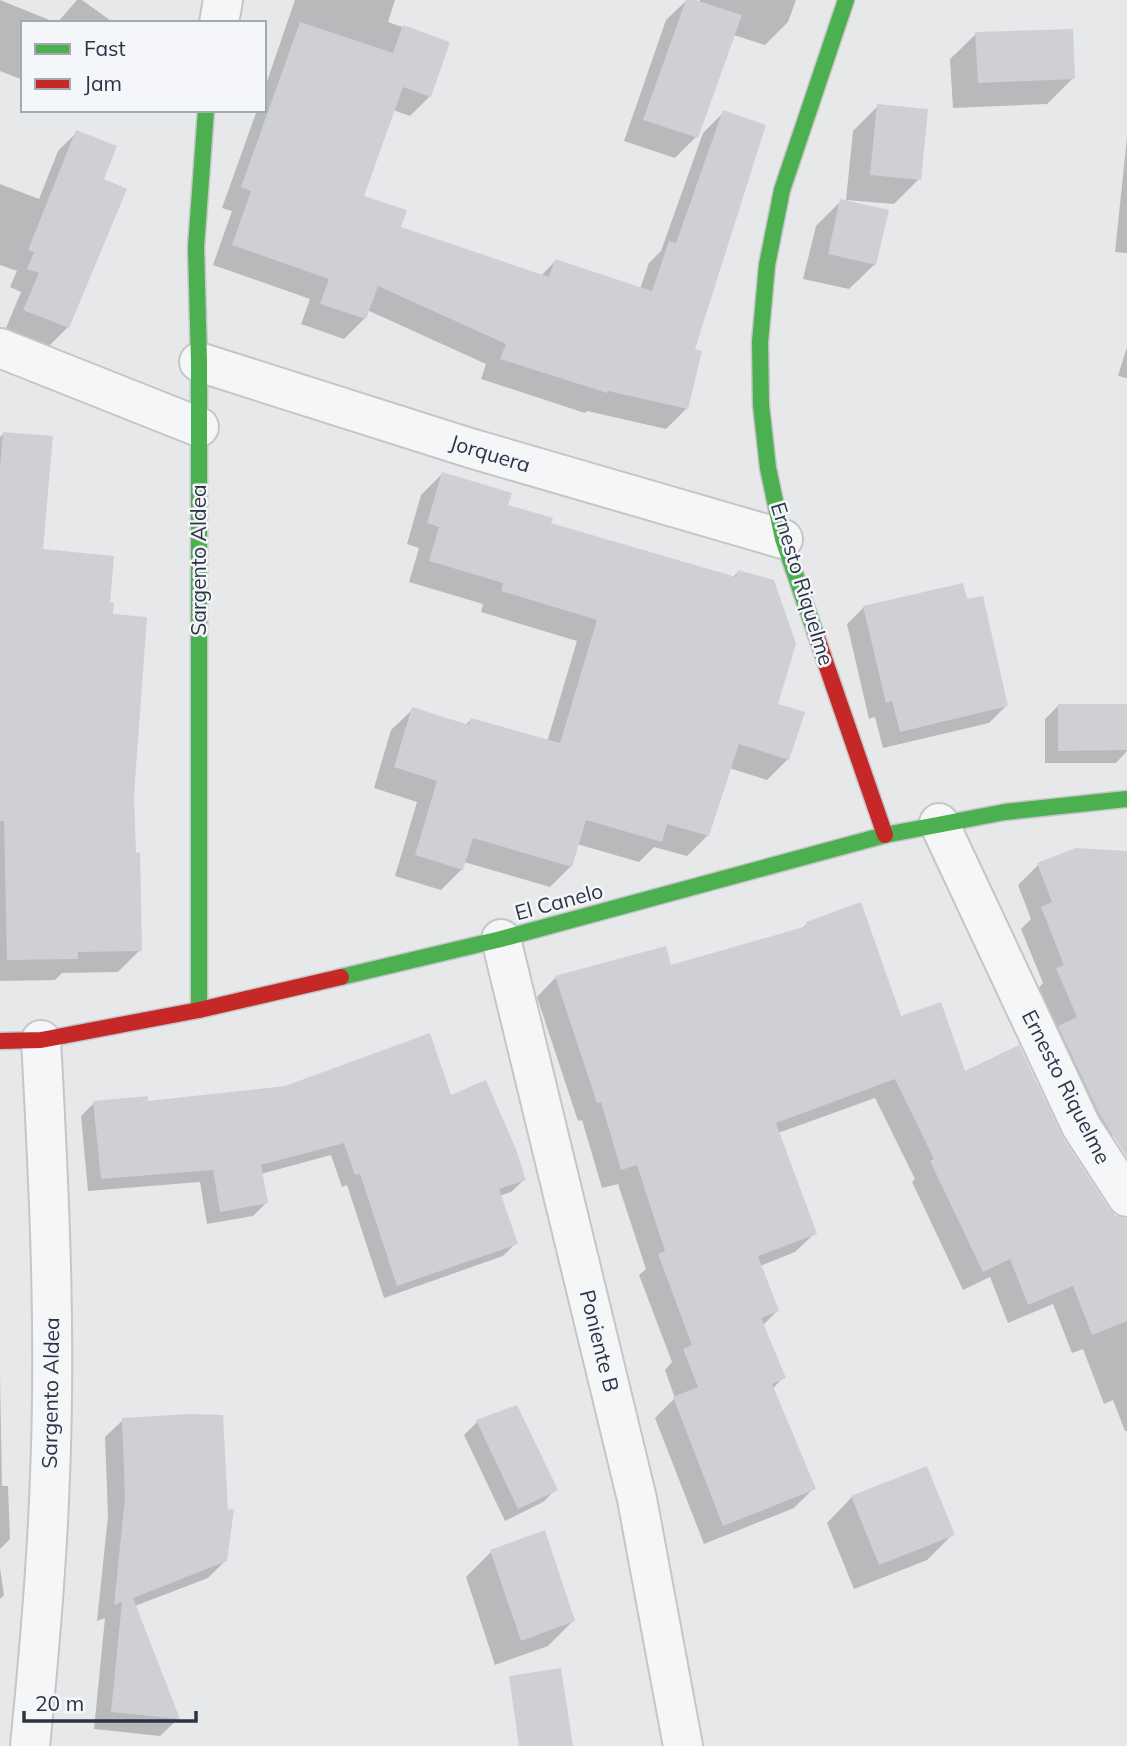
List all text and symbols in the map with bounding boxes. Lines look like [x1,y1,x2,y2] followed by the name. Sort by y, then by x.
[21,21,266,112] legend
[84,35,126,61] text: Fast
[84,70,122,96] text: Jam
[447,429,534,478] street label: Jorquera
[185,484,211,636] street label: Sargento Aldea
[766,499,840,668] street label: Ernesto Riquelme
[512,877,606,925] street label: El Canelo
[1017,1005,1117,1168] street label: Ernesto Riquelme
[575,1287,625,1395] street label: Poniente B
[36,1317,64,1469] street label: Sargento Aldea
[24,1680,196,1724] scale bar
[35,1690,84,1716] text: 20 m

